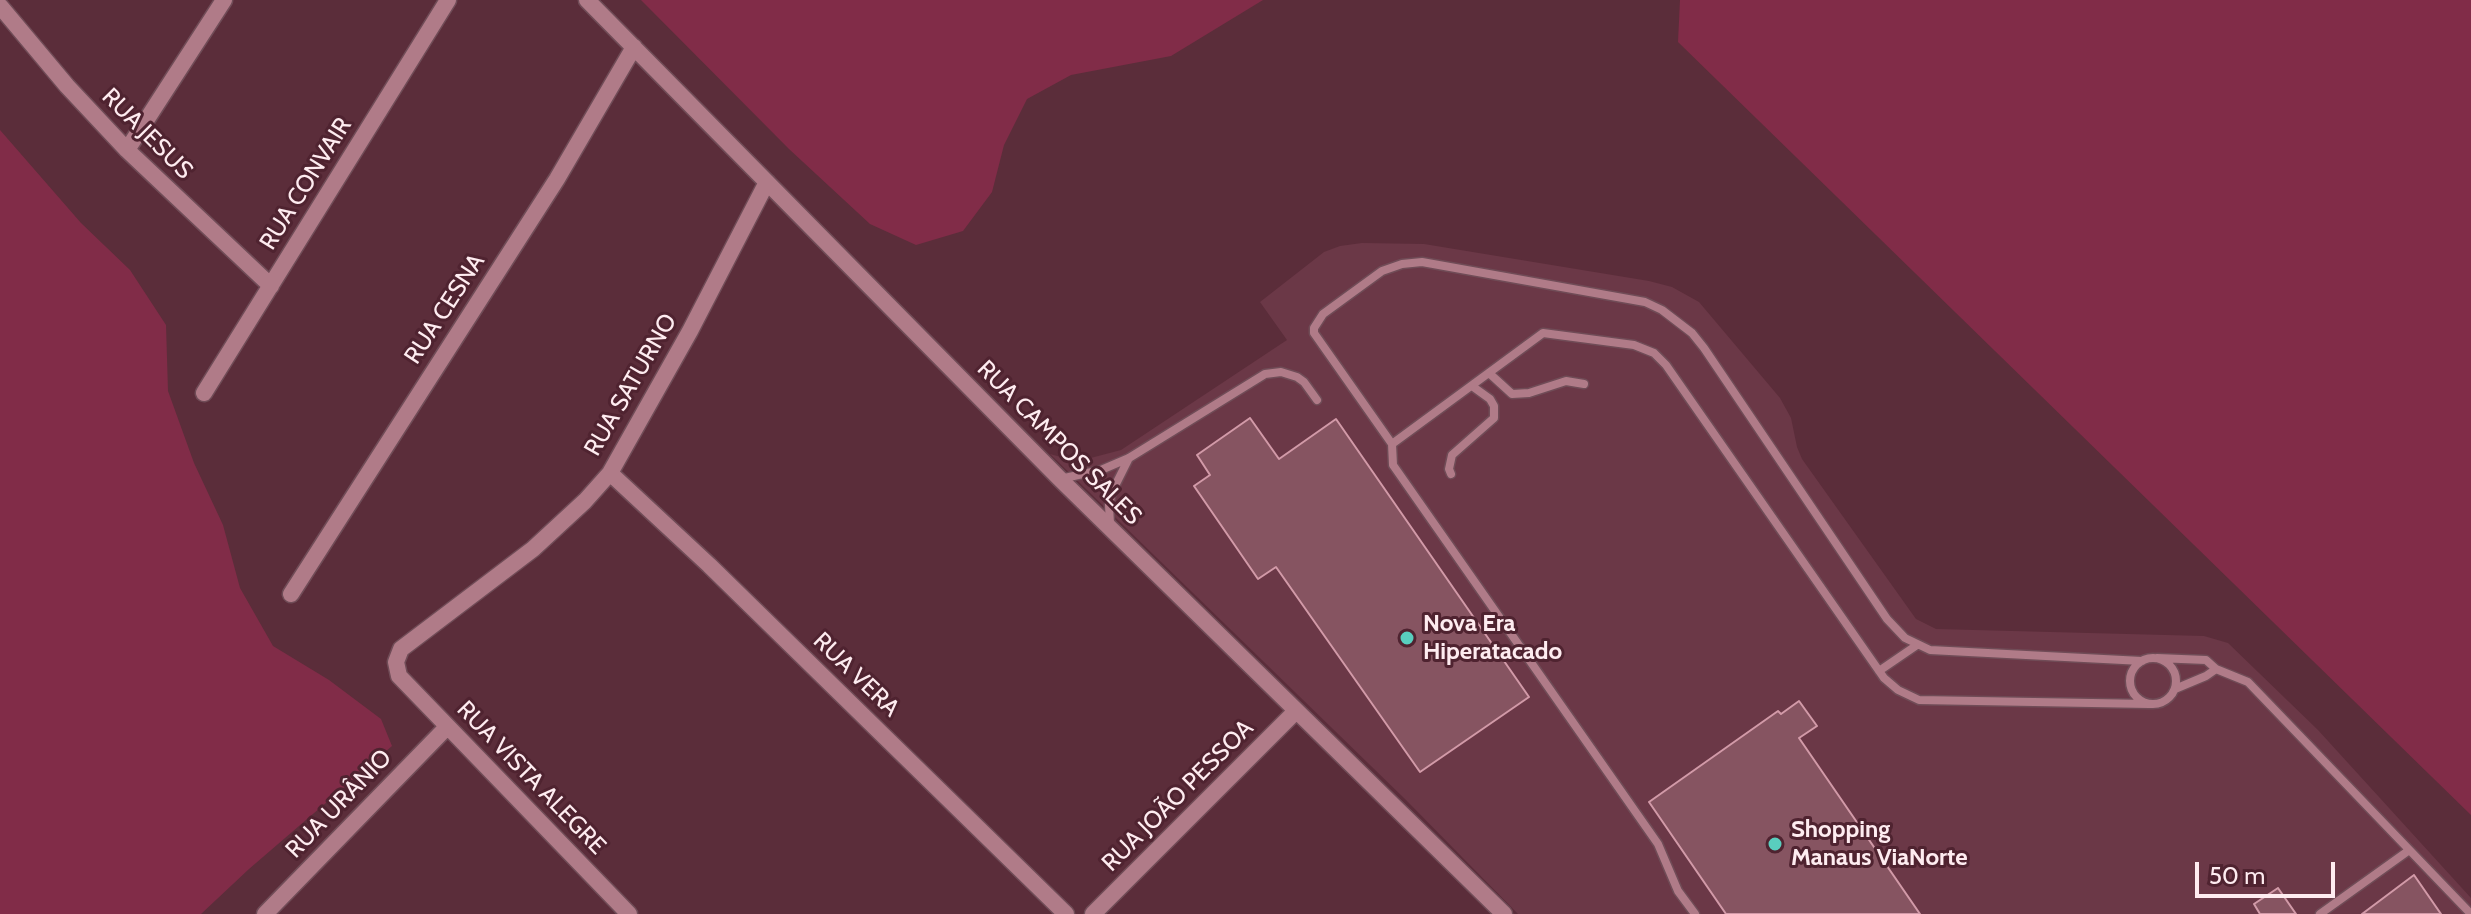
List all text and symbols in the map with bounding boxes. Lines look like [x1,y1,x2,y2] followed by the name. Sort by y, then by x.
[96,83,198,185] street label: RUA JESUS
[254,113,358,255] street label: RUA CONVAIR
[399,249,491,369] street label: RUA CESNA
[579,309,683,461] street label: RUA SATURNO
[971,355,1147,531] street label: RUA CAMPOS SALES
[1423,610,1562,666] place label: Nova Era Hiperatacado
[807,627,905,723] street label: RUA VERA
[1398,629,1416,647] marker: Nova Era Hiperatacado
[451,695,611,861] street label: RUA VISTA ALEGRE
[1096,714,1260,878] street label: RUA JOÃO PESSOA
[280,744,398,864] street label: RUA URÂNIO
[1791,816,1968,872] place label: Shopping Manaus ViaNorte
[1766,835,1784,853] marker: Shopping Manaus ViaNorte
[2199,846,2339,896] scale bar
[2209,861,2265,890] text: 50 m

